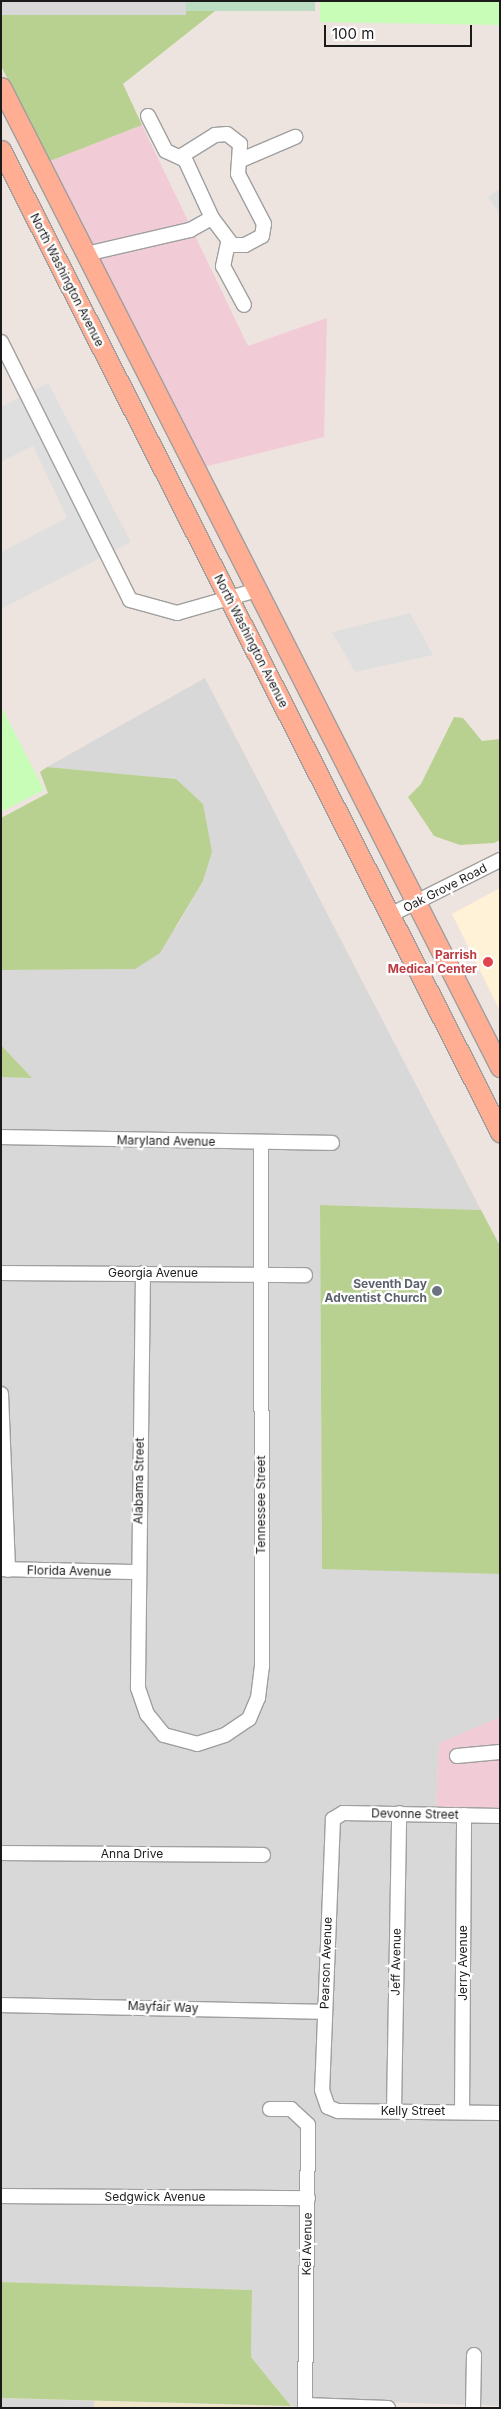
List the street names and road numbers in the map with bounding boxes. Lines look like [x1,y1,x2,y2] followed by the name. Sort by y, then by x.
[27,211,107,349] street label: North Washington Avenue
[211,572,291,710] street label: North Washington Avenue
[401,861,489,915] street label: Oak Grove Road
[117,1133,215,1149] street label: Maryland Avenue
[108,1266,198,1280] street label: Georgia Avenue
[131,1438,147,1524] street label: Alabama Street
[254,1456,268,1554] street label: Tennessee Street
[27,1563,111,1579] street label: Florida Avenue
[371,1806,459,1822] street label: Devonne Street
[101,1847,163,1861] street label: Anna Drive
[317,1917,335,2009] street label: Pearson Avenue
[456,1925,470,2001] street label: Jerry Avenue
[388,1928,404,1996] street label: Jeff Avenue
[127,1999,199,2015] street label: Mayfair Way
[381,2104,445,2118] street label: Kelly Street
[104,2190,206,2204] street label: Sedgwick Avenue
[299,2212,315,2276] street label: Kel Avenue

